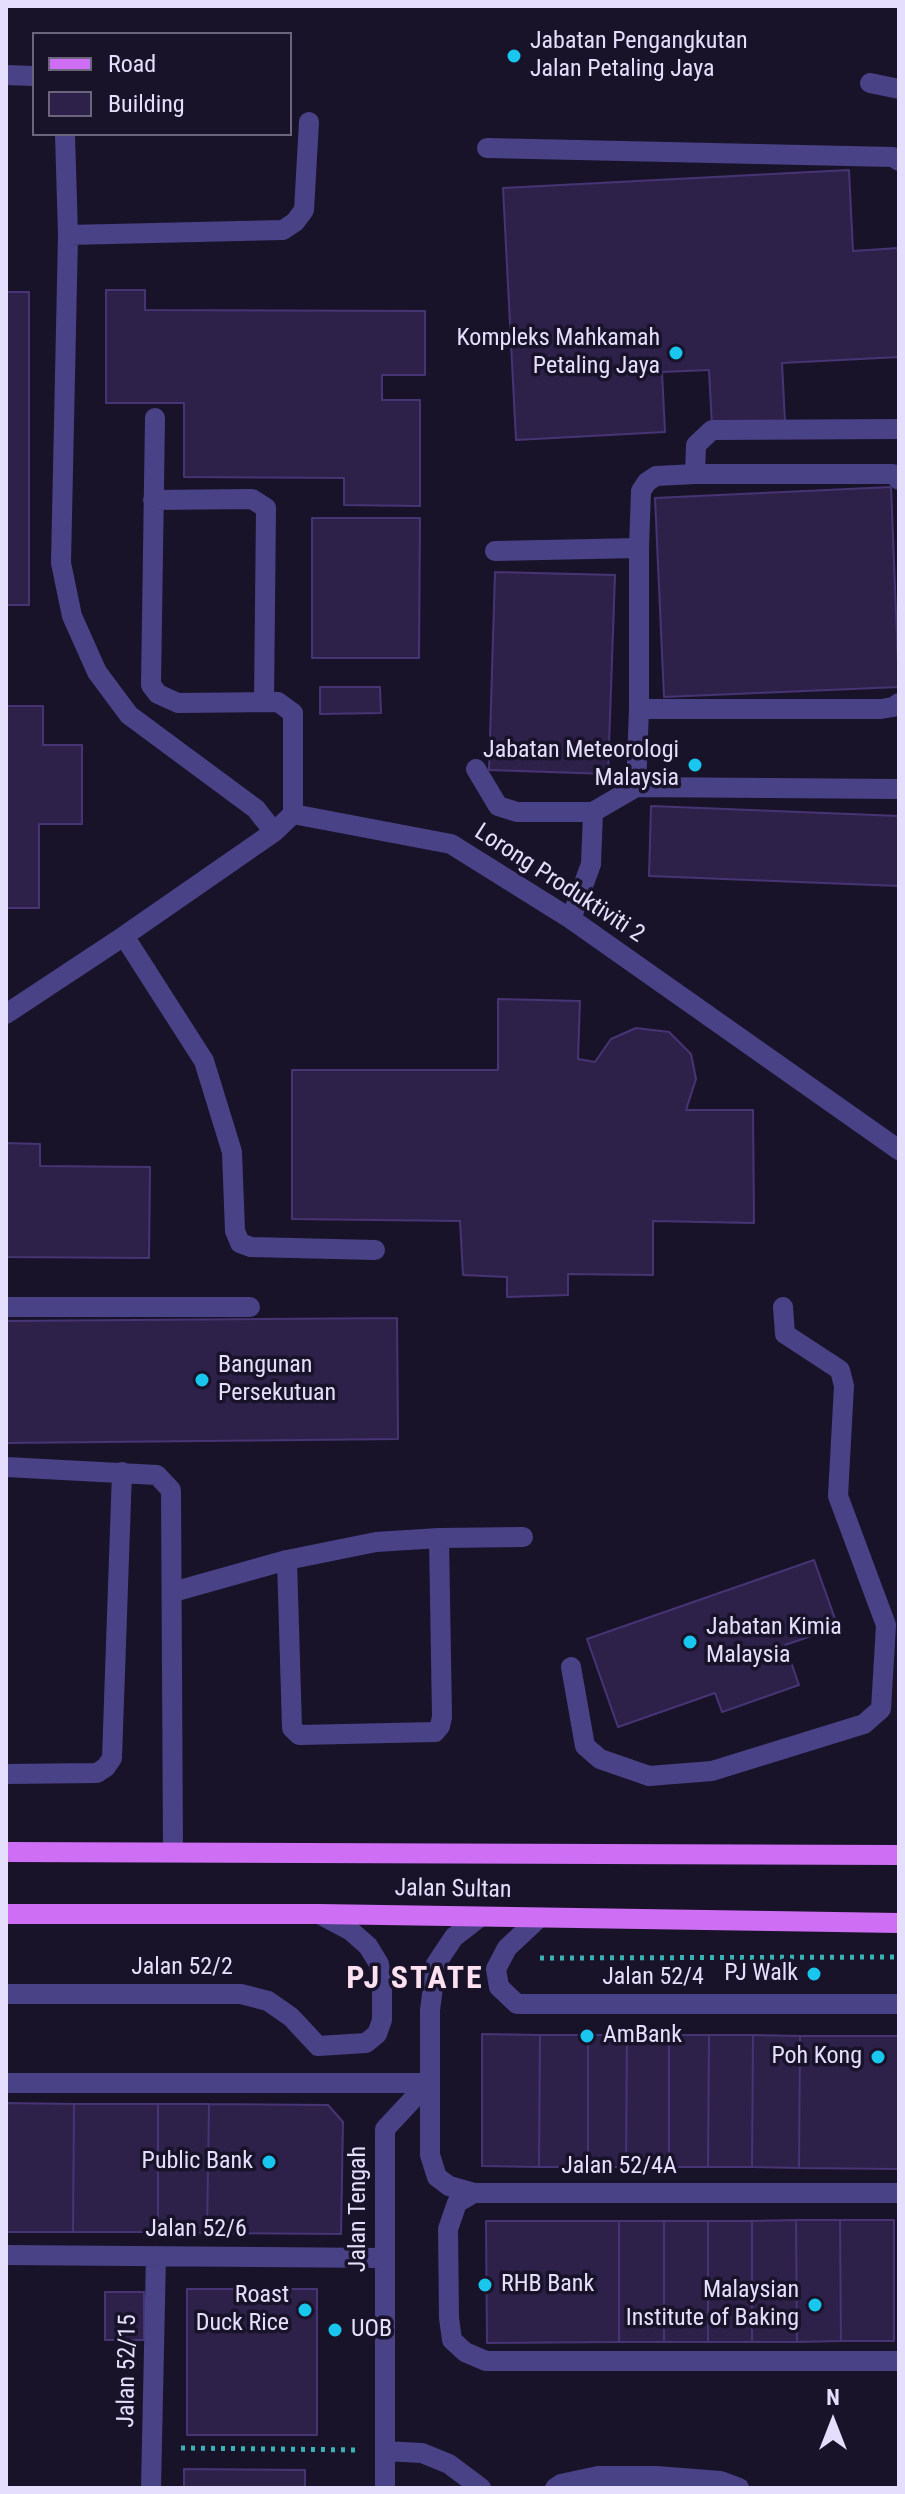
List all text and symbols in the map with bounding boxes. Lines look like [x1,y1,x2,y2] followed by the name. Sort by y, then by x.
[530,28,748,84] place label: Jabatan Pengangkutan Jalan Petaling Jaya
[32,32,292,136] legend
[505,47,523,65] marker: Jabatan Pengangkutan Jalan Petaling Jaya
[108,50,156,78] text: Road
[108,90,185,118] text: Building
[457,325,660,381] place label: Kompleks Mahkamah Petaling Jaya
[667,344,685,362] marker: Kompleks Mahkamah Petaling Jaya
[483,737,679,793] place label: Jabatan Meteorologi Malaysia
[686,756,704,774] marker: Jabatan Meteorologi Malaysia
[469,818,649,950] street label: Lorong Produktiviti 2
[218,1352,336,1408] place label: Bangunan Persekutuan
[193,1371,211,1389] marker: Bangunan Persekutuan
[706,1614,842,1670] place label: Jabatan Kimia Malaysia
[681,1633,699,1651] marker: Jabatan Kimia Malaysia
[394,1875,512,1905] street label: Jalan Sultan
[131,1954,233,1982] street label: Jalan 52/2
[724,1960,798,1988] place label: PJ Walk
[346,1961,484,1999] district label: PJ STATE
[602,1964,704,1992] street label: Jalan 52/4
[805,1965,823,1983] marker: PJ Walk
[603,2022,682,2050] place label: AmBank
[578,2027,596,2045] marker: AmBank
[771,2043,862,2071] place label: Poh Kong
[869,2048,887,2066] marker: Poh Kong
[345,2146,373,2272] street label: Jalan Tengah
[142,2148,253,2176] place label: Public Bank
[260,2153,278,2171] marker: Public Bank
[561,2153,677,2181] street label: Jalan 52/4A
[145,2216,247,2244] street label: Jalan 52/6
[501,2271,594,2299] place label: RHB Bank
[476,2276,494,2294] marker: RHB Bank
[626,2277,799,2333] place label: Malaysian Institute of Baking
[196,2282,289,2338] place label: Roast Duck Rice
[806,2296,824,2314] marker: Malaysian Institute of Baking
[296,2301,314,2319] marker: Roast Duck Rice
[113,2314,143,2428] street label: Jalan 52/15
[351,2316,392,2344] place label: UOB
[326,2321,344,2339] marker: UOB
[793,2382,873,2462] north arrow
[826,2385,840,2410] text: N

